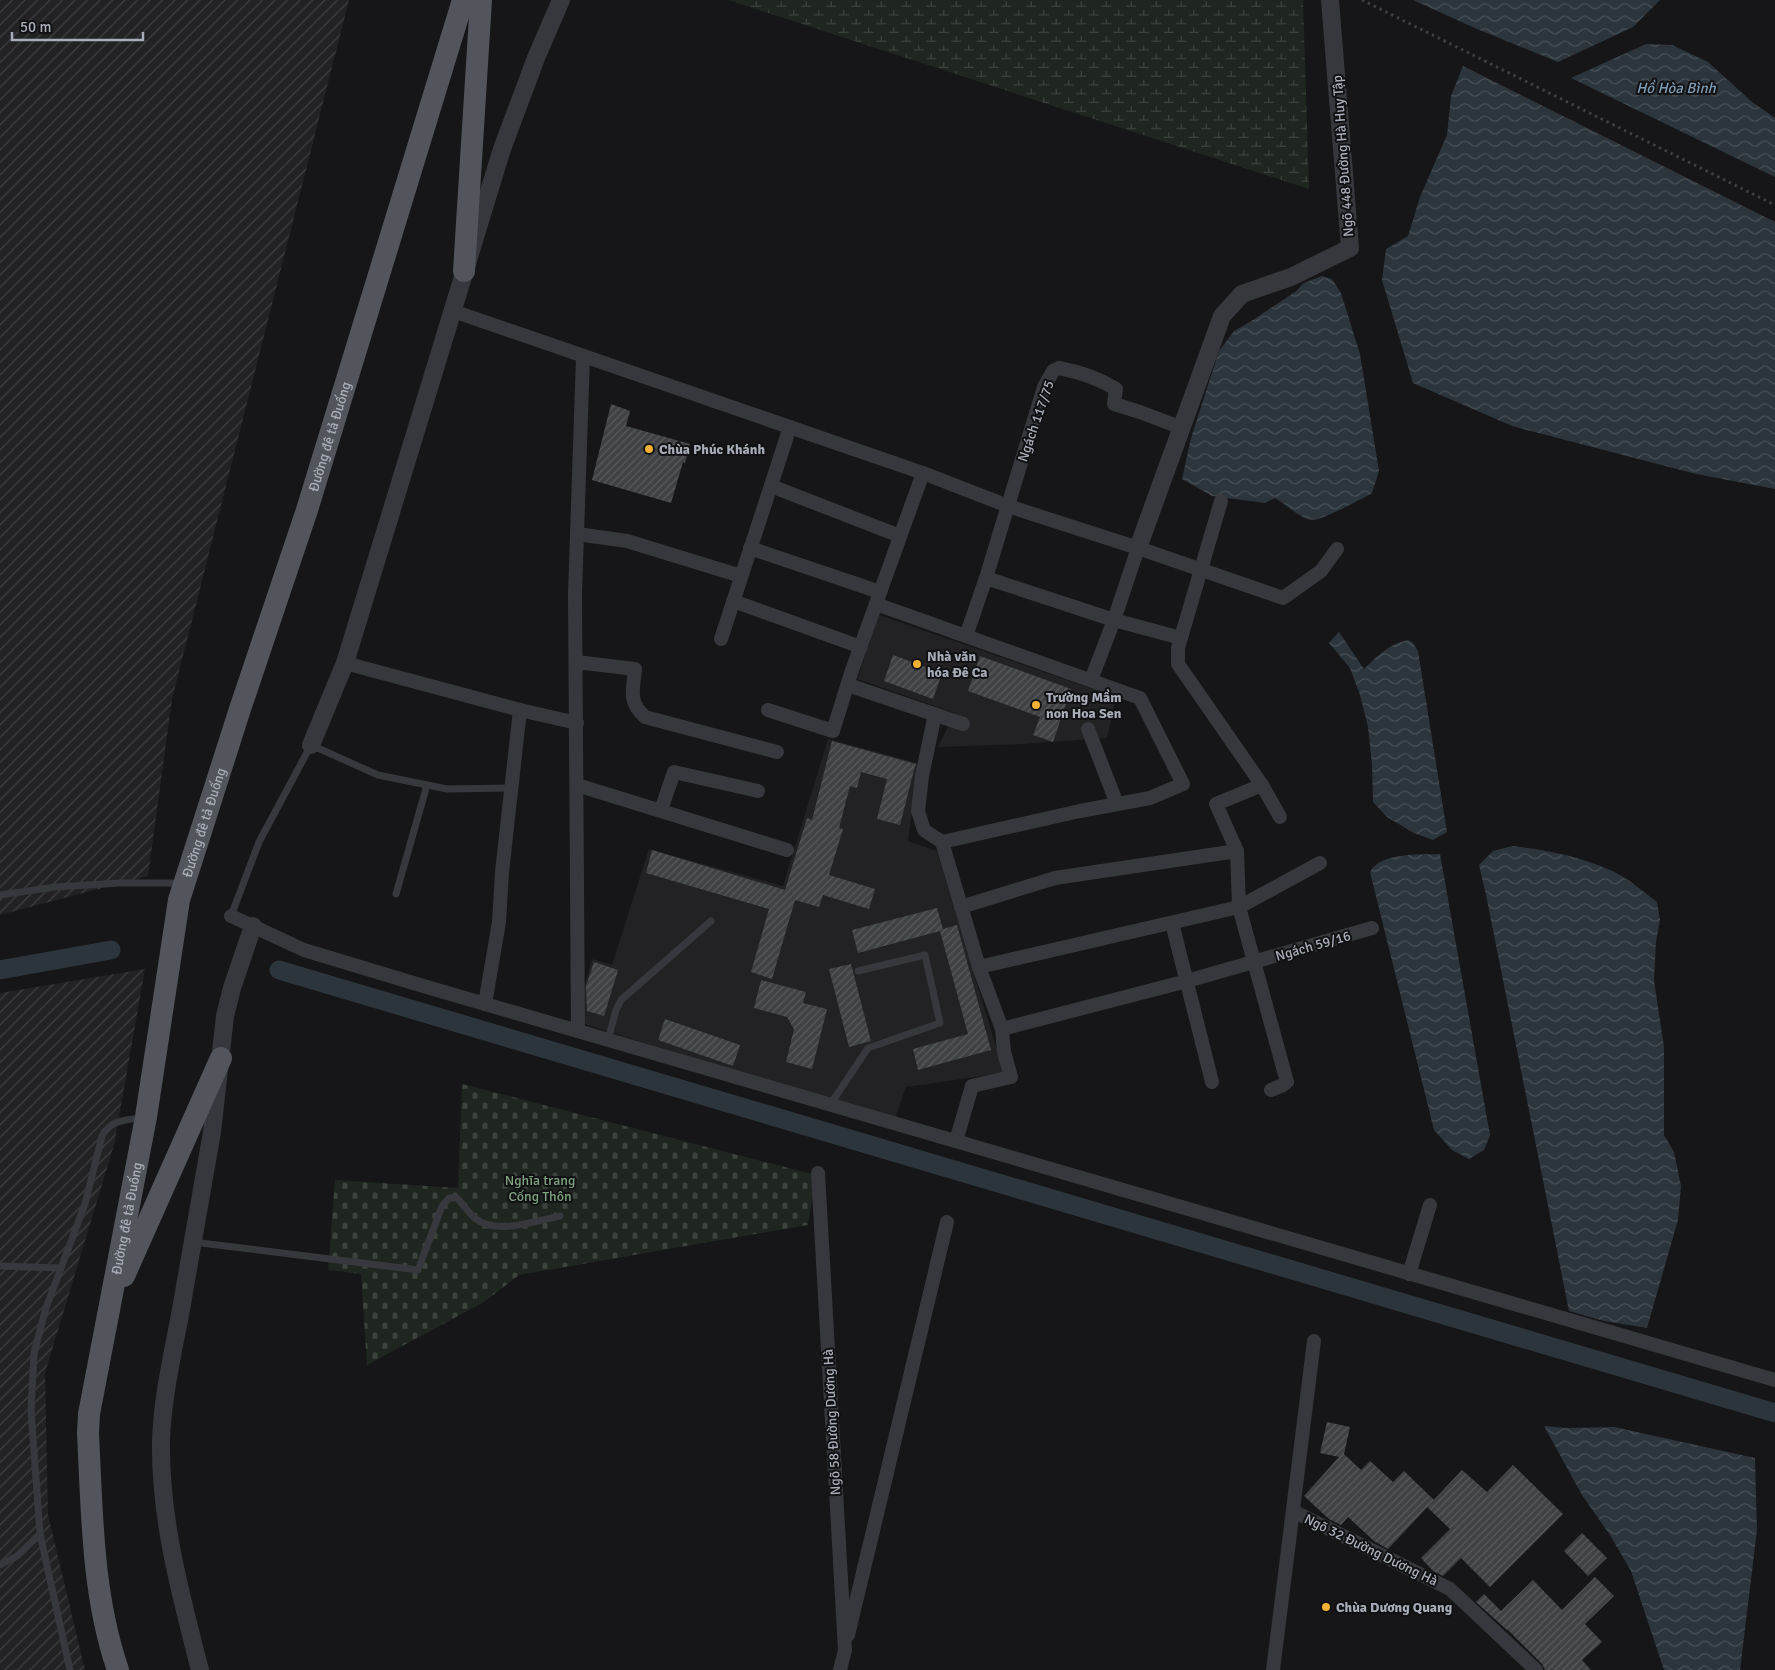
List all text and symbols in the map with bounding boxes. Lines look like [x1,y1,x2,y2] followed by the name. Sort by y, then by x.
[12,10,144,42] scale bar
[20,18,51,36] text: 50 m
[1329,75,1357,237] street label: Ngõ 448 Đường Hà Huy Tập
[1636,79,1717,97] water label: Hồ Hòa Bình
[1014,378,1058,464] street label: Ngách 117/75
[305,379,354,494] street label: Đường đê tả Đuống
[659,441,765,458] place label: Chùa Phúc Khánh
[643,443,655,455] marker: Chùa Phúc Khánh
[927,648,987,681] place label: Nhà văn hóa Đê Ca
[911,658,923,670] marker: Nhà văn hóa Đê Ca
[1046,689,1122,722] place label: Trường Mầm non Hoa Sen
[1030,699,1042,711] marker: Trường Mầm non Hoa Sen
[178,765,229,880] street label: Đường đê tả Đuống
[1273,927,1353,965] street label: Ngách 59/16
[107,1161,146,1276] street label: Đường đê tả Đuống
[505,1172,575,1205] park label: Nghĩa trang Cống Thôn
[820,1348,844,1496] street label: Ngõ 58 Đường Dương Hà
[1301,1510,1441,1590] street label: Ngõ 32 Đường Dương Hà
[1336,1599,1453,1616] place label: Chùa Dương Quang
[1320,1601,1332,1613] marker: Chùa Dương Quang

